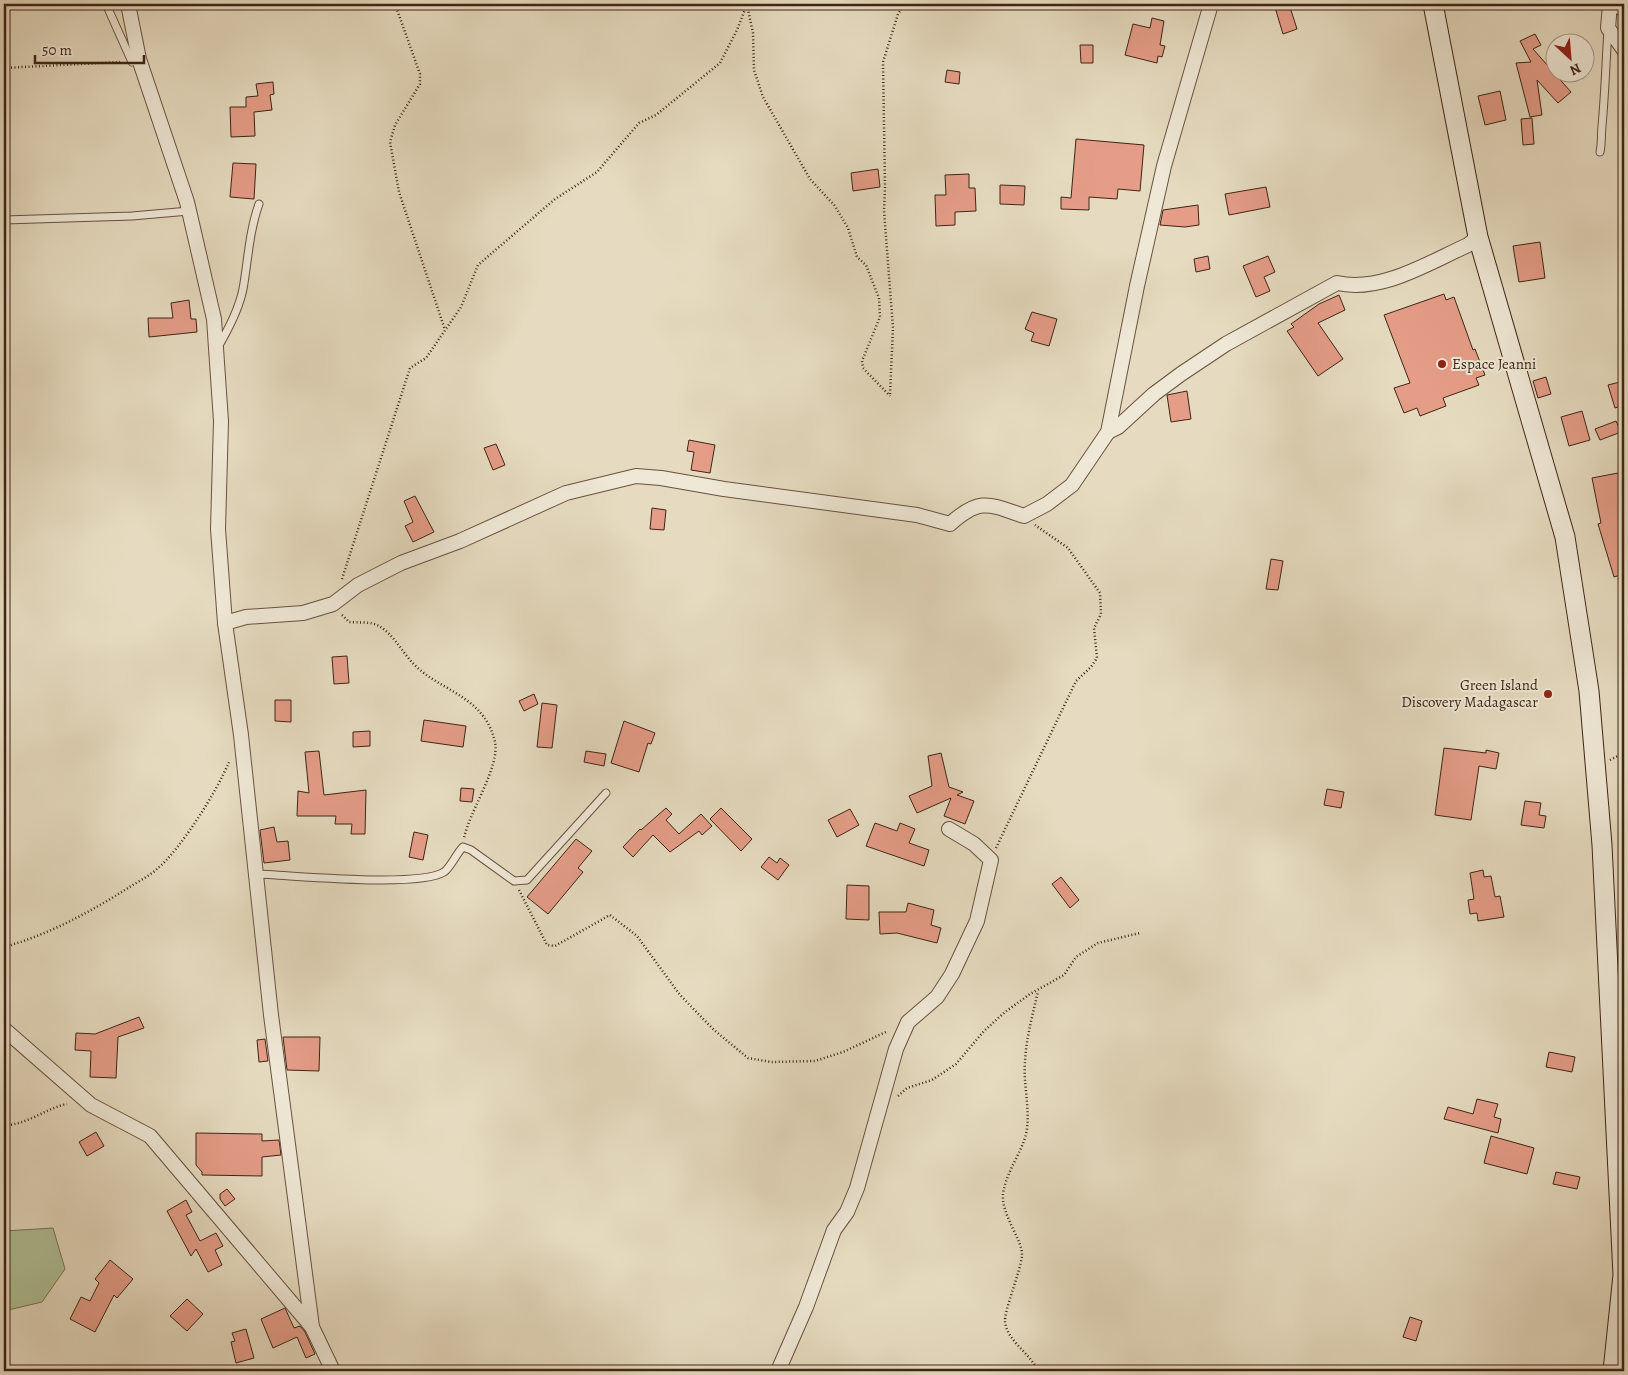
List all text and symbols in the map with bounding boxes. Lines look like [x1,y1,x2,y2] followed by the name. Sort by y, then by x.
[35,32,144,64] scale bar
[1546,32,1596,82] north arrow
[42,40,72,60] text: 50 m
[1567,58,1584,80] text: N
[1452,354,1536,374] place label: Espace Jeanni
[1436,358,1448,370] marker: Espace Jeanni
[1401,675,1539,712] place label: Green Island Discovery Madagascar
[1542,688,1554,700] marker: Green Island Discovery Madagascar

